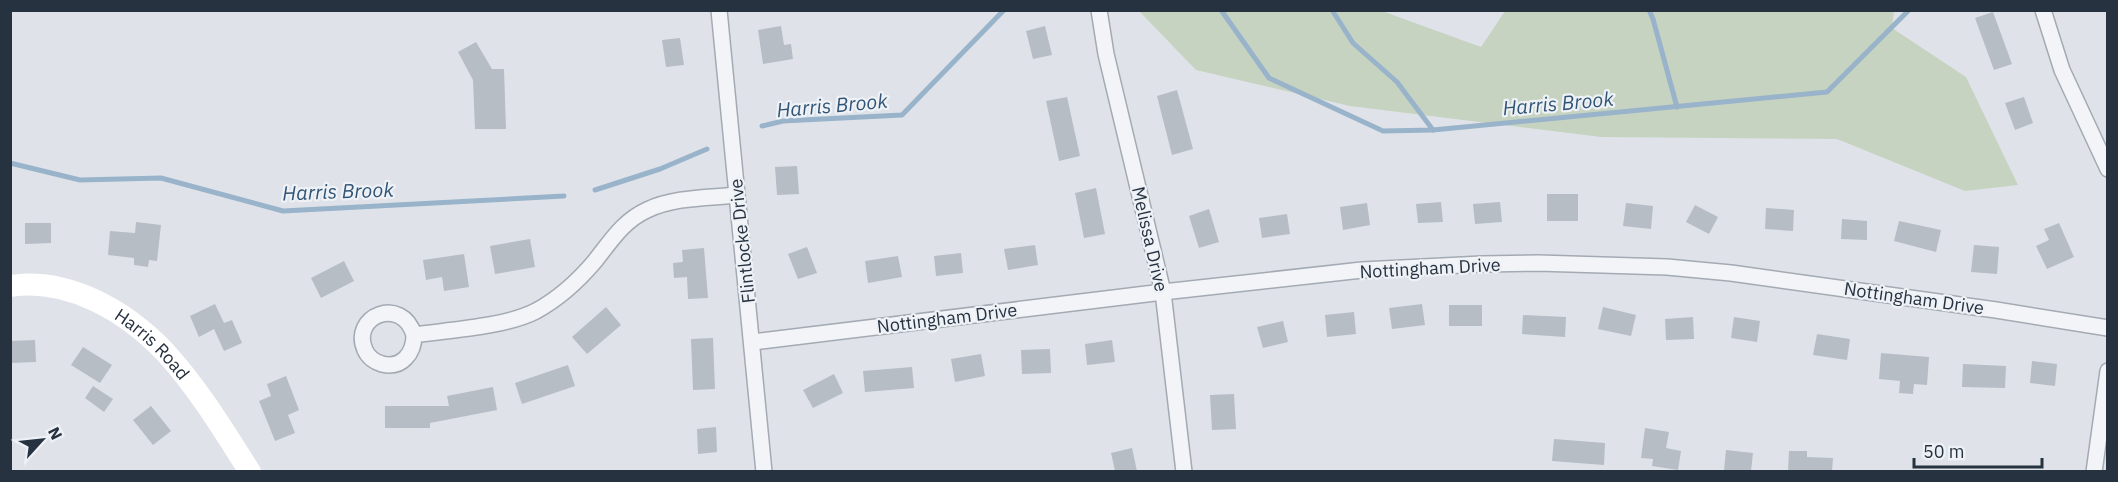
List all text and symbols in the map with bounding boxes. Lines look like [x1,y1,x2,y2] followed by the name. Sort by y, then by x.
[1501,85,1615,121] water label: Harris Brook
[775,87,889,123] water label: Harris Brook
[282,176,395,206] water label: Harris Brook
[724,177,760,304] street label: Flintlocke Drive
[1127,184,1173,294] street label: Melissa Drive
[1359,253,1501,283] street label: Nottingham Drive
[1843,277,1986,319] street label: Nottingham Drive
[876,298,1019,338] street label: Nottingham Drive
[111,303,195,384] street label: Harris Road
[12,410,72,470] north arrow
[44,423,67,443] text: N
[1914,431,2042,469] scale bar
[1923,440,1965,463] text: 50 m

